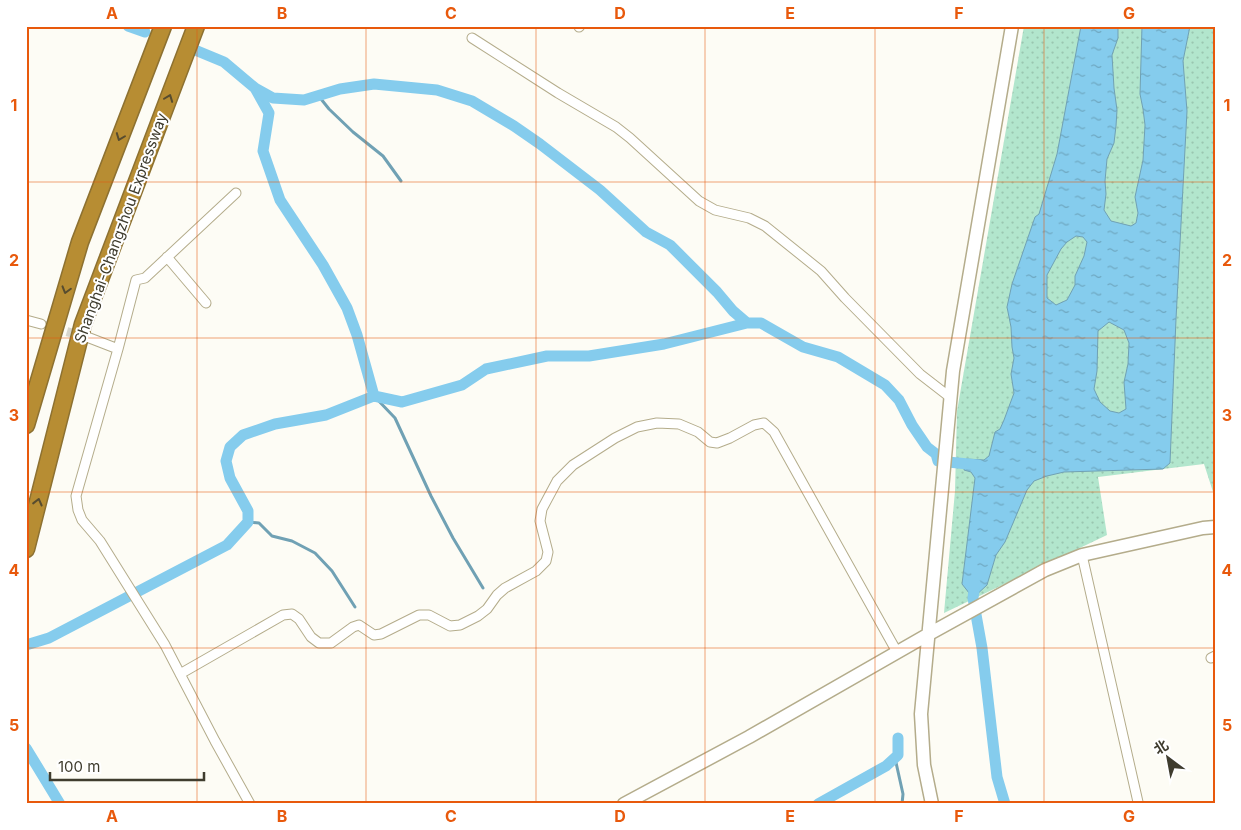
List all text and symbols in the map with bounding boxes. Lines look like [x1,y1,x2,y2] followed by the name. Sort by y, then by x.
[106,3,118,23] text: A
[277,3,287,23] text: B
[445,3,457,23] text: C
[614,3,626,23] text: D
[785,3,795,23] text: E
[954,3,964,23] text: F
[1123,3,1135,23] text: G
[162,94,173,103] one-way arrow
[11,95,17,115] text: 1
[1224,95,1230,115] text: 1
[70,110,171,346] street label: Shanghai-Changzhou Expressway
[116,132,127,141] one-way arrow
[9,250,19,270] text: 2
[1222,250,1232,270] text: 2
[61,285,71,294] one-way arrow
[9,405,19,425] text: 3
[1222,405,1232,425] text: 3
[32,497,43,506] one-way arrow
[9,560,20,580] text: 4
[1222,560,1233,580] text: 4
[9,715,19,735] text: 5
[1222,715,1232,735] text: 5
[1144,732,1194,782] north arrow
[1150,736,1171,757] text: 北
[50,750,204,782] scale bar
[58,757,100,776] text: 100 m
[106,806,118,826] text: A
[277,806,287,826] text: B
[445,806,457,826] text: C
[614,806,626,826] text: D
[785,806,795,826] text: E
[954,806,964,826] text: F
[1123,806,1135,826] text: G

